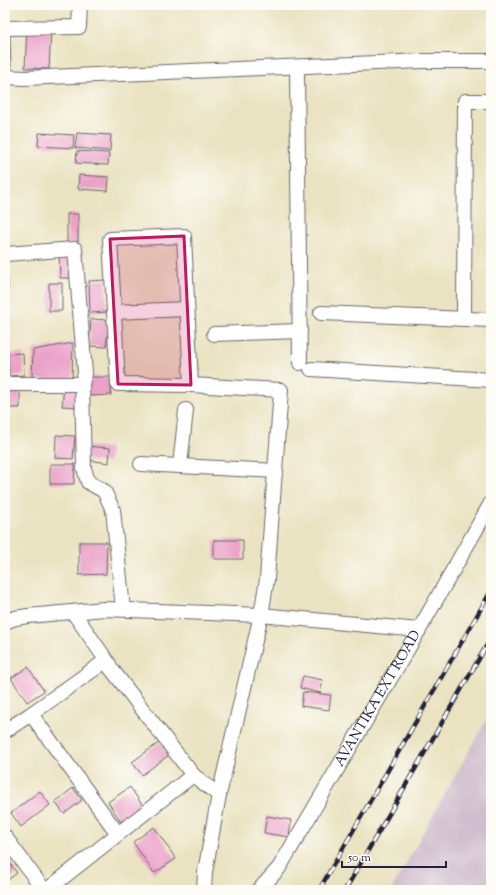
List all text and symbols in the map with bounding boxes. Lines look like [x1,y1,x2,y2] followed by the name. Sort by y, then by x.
[330,627,427,771] street label: AVANTIKA EXT ROAD
[342,843,446,869] scale bar
[347,849,371,867] text: 50 m

